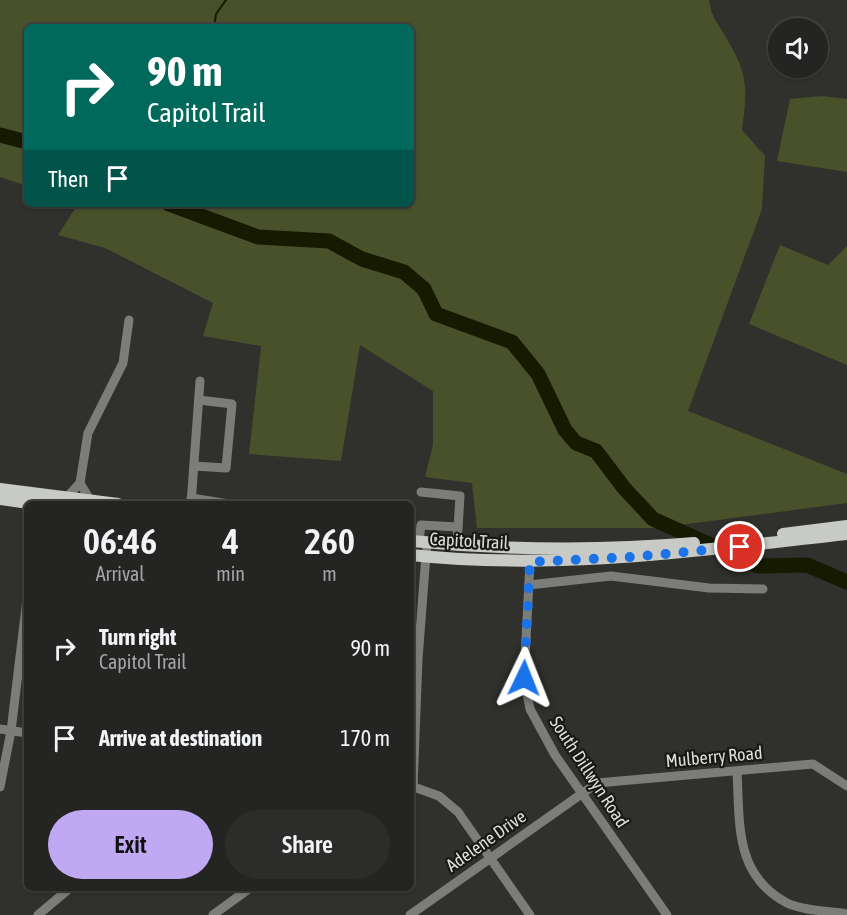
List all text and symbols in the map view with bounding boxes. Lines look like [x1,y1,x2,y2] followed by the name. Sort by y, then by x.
[768,18,828,78] map controls
[768,18,828,78] button: sound
[147,47,222,95] text: 90 m
[48,48,126,126] icon: right
[147,97,265,128] text: Capitol Trail
[101,162,134,195] icon: arrive
[48,166,89,192] text: Then
[83,520,157,562] text: 06:46
[222,520,239,562] text: 4
[304,520,355,562] text: 260
[714,521,765,572] pin
[429,528,509,553] street label: Capitol Trail
[723,530,756,563] icon: arrive
[96,562,145,585] text: Arrival
[216,562,245,585] text: min
[322,562,337,585] text: m
[99,624,176,650] text: Turn right
[48,632,81,665] icon: right
[350,635,390,661] text: 90 m
[492,646,556,710] position arrow
[99,650,187,673] text: Capitol Trail
[546,712,633,831] street label: South Dillwyn Road
[48,722,81,755] icon: arrive
[99,725,262,751] text: Arrive at destination
[340,725,390,751] text: 170 m
[665,742,763,771] street label: Mulberry Road
[442,805,530,876] street label: Adelene Drive
[48,810,213,879] button: Exit
[225,810,390,879] button: Share

